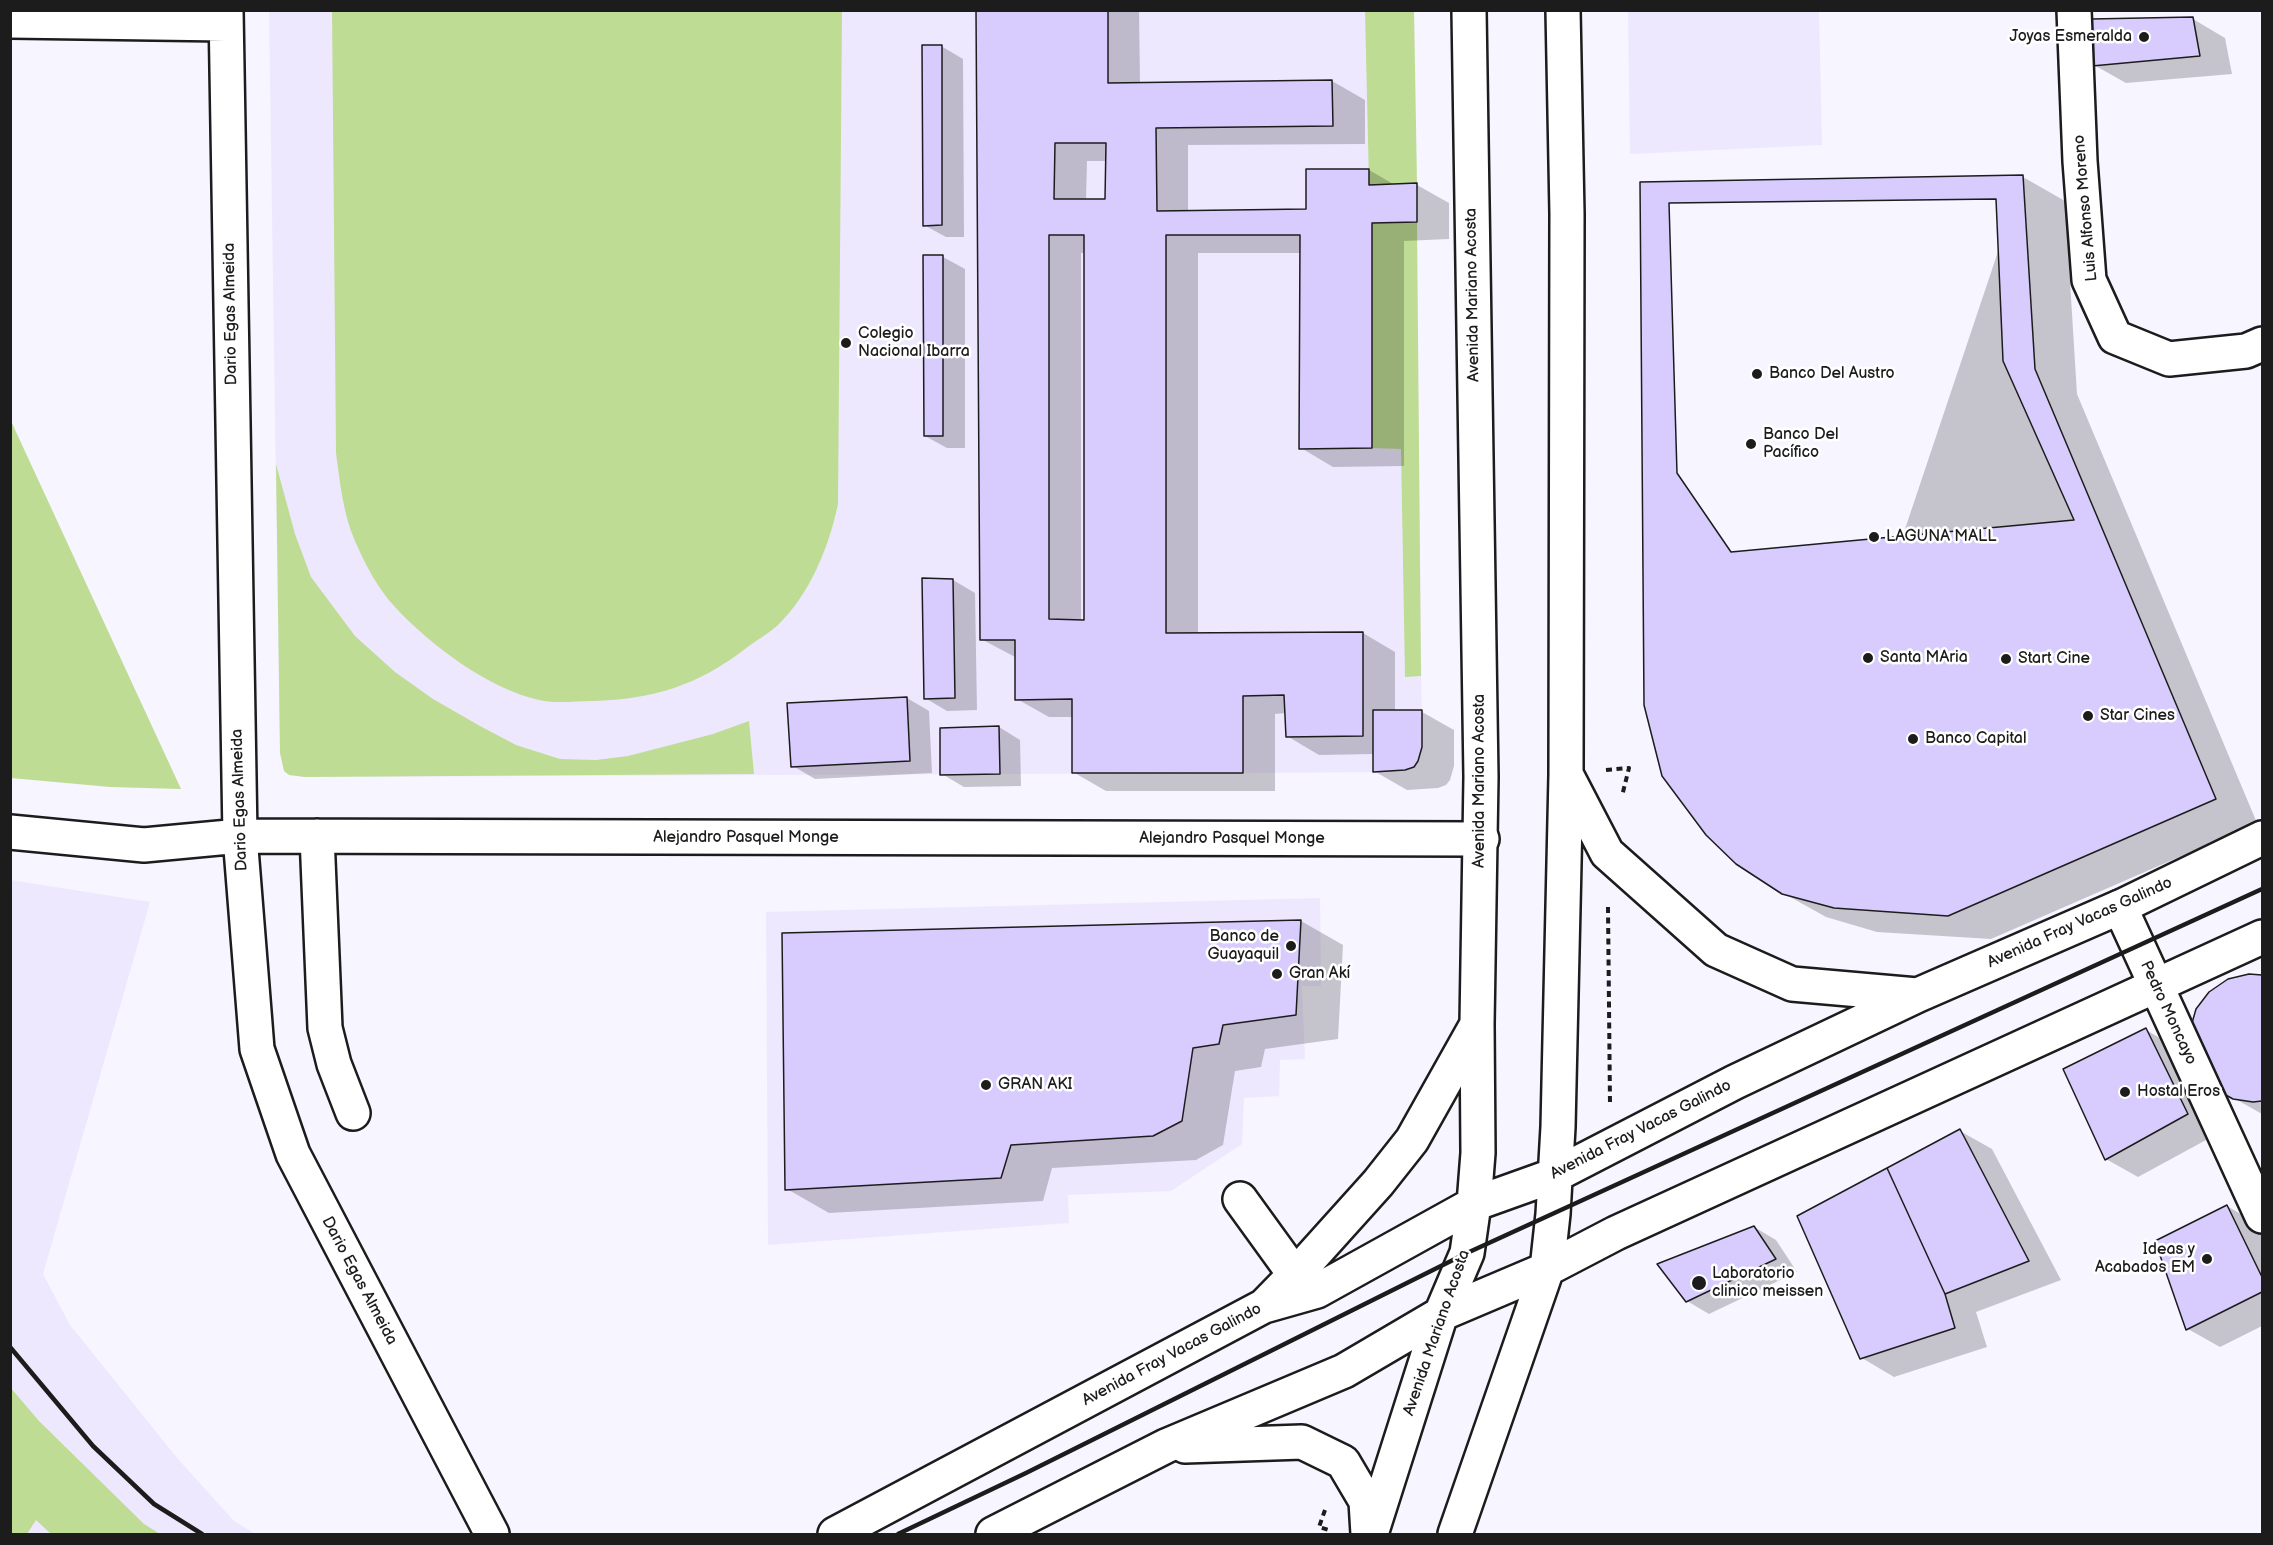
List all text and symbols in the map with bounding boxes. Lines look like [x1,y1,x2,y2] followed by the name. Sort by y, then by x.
[2010,27,2132,47] place label: Joyas Esmeralda
[2137,30,2151,44] marker: Joyas Esmeralda
[2070,134,2102,282] street label: Luis Alfonso Moreno
[1462,208,1484,382] street label: Avenida Mariano Acosta
[220,243,242,385] street label: Dario Egas Almeida
[858,324,970,362] place label: Colegio Nacional Ibarra
[839,336,853,350] marker: Colegio Nacional Ibarra
[1769,364,1895,384] place label: Banco Del Austro
[1750,367,1764,381] marker: Banco Del Austro
[1763,425,1838,463] place label: Banco Del Pacífico
[1744,437,1758,451] marker: Banco Del Pacífico
[1886,527,1996,547] place label: LAGUNA MALL
[1867,530,1881,544] marker: LAGUNA MALL
[1880,648,1968,668] place label: Santa MAria
[2018,649,2090,669] place label: Start Cine
[1861,651,1875,665] marker: Santa MAria
[1999,652,2013,666] marker: Start Cine
[1470,694,1490,868] street label: Avenida Mariano Acosta
[2100,706,2175,726] place label: Star Cines
[2081,709,2095,723] marker: Star Cines
[228,728,252,872] street label: Dario Egas Almeida
[1925,729,2026,749] place label: Banco Capital
[1906,732,1920,746] marker: Banco Capital
[653,828,839,848] street label: Alejandro Pasquel Monge
[1139,829,1325,849] street label: Alejandro Pasquel Monge
[1985,873,2175,973] street label: Avenida Fray Vacas Galindo
[1208,927,1279,965] place label: Banco de Guayaquil
[1284,939,1298,953] marker: Banco de Guayaquil
[2136,958,2200,1068] street label: Pedro Moncayo
[1289,964,1350,984] place label: Gran Akí
[1270,967,1284,981] marker: Gran Akí
[998,1075,1073,1095] place label: GRAN AKI
[1547,1076,1735,1184] street label: Avenida Fray Vacas Galindo
[979,1078,993,1092] marker: GRAN AKI
[2137,1082,2220,1102] place label: Hostal Eros
[2118,1085,2132,1099] marker: Hostal Eros
[317,1214,401,1348] street label: Dario Egas Almeida
[2095,1240,2195,1278] place label: Ideas y Acabados EM
[1400,1248,1474,1418] street label: Avenida Mariano Acosta
[2200,1252,2214,1266] marker: Ideas y Acabados EM
[1712,1264,1823,1302] place label: Laboratorio clinico meissen
[1690,1274,1708,1292] marker: Laboratorio clinico meissen
[1079,1299,1265,1411] street label: Avenida Fray Vacas Galindo

